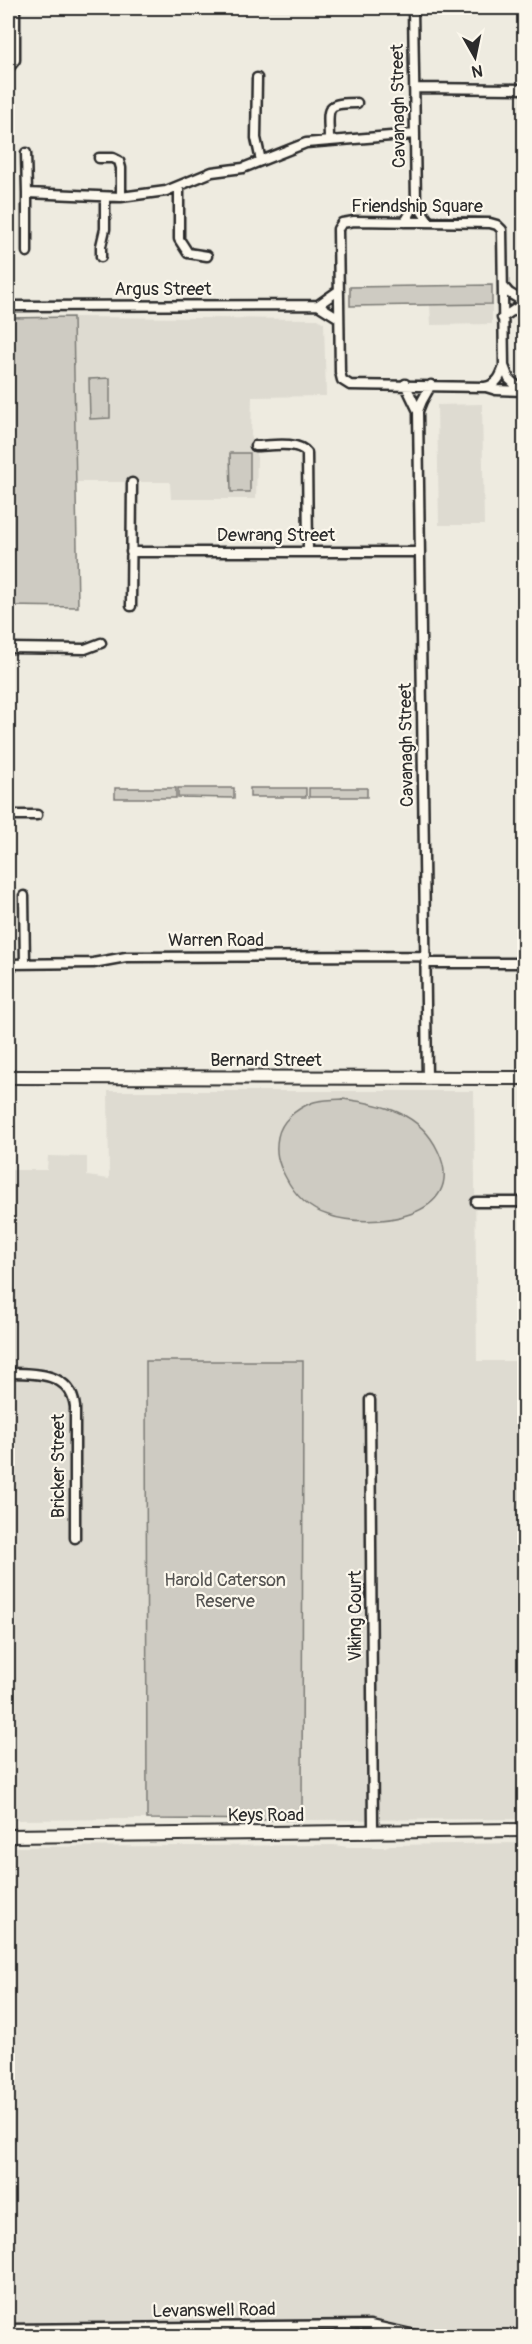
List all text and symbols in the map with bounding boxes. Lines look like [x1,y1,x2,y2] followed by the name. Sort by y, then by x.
[445,27,505,87] north arrow
[386,43,411,168] street label: Cavanagh Street
[470,60,484,82] text: N
[351,195,483,218] street label: Friendship Square
[115,278,212,301] street label: Argus Street
[217,524,336,547] street label: Dewrang Street
[394,682,419,807] street label: Cavanagh Street
[168,929,264,952] street label: Warren Road
[210,1049,323,1072] street label: Bernard Street
[47,1413,70,1518] street label: Bricker Street
[164,1569,286,1613] park label: Harold Caterson Reserve
[344,1570,367,1662] street label: Viking Court
[228,1804,304,1827] street label: Keys Road
[152,2298,276,2323] street label: Levanswell Road

